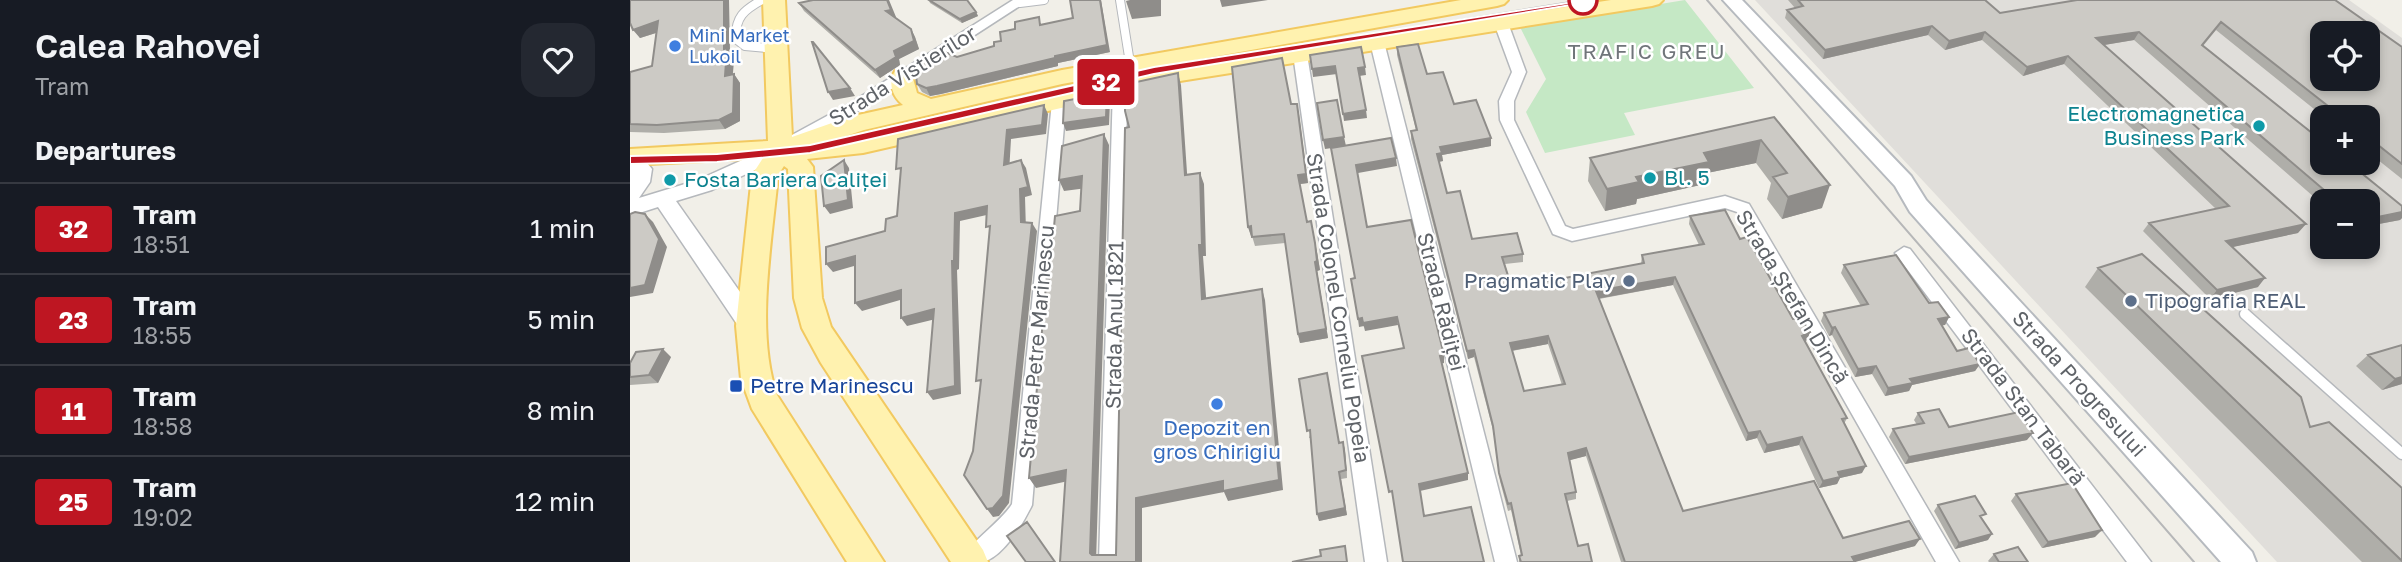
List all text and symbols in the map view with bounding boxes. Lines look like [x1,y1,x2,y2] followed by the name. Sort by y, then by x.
[1568,0,1598,15] unlabelled marker
[824,19,981,131] street label: Strada Vistierilor
[2310,21,2380,259] map controls
[2310,21,2380,91] button: locate
[521,23,595,97] button: heart
[689,24,790,67] place label: Mini Market Lukoil
[35,26,261,65] text: Calea Rahovei
[667,38,683,54] marker: Mini Market Lukoil
[1567,38,1727,64] district label: TRAFIC GREU
[1074,59,1138,105] line badge: 32
[1091,67,1121,96] text: 32
[35,72,89,100] text: Tram
[2067,100,2245,150] place label: Electromagnetica Business Park
[2310,105,2380,175] button: +
[2251,118,2267,134] marker: Electromagnetica Business Park
[35,135,176,166] text: Departures
[1302,151,1376,465] street label: Strada Colonel Corneliu Popeia
[1664,164,1710,190] place label: Bl. 5
[684,166,887,192] place label: Fosta Bariera Caliței
[1642,170,1658,186] marker: Bl. 5
[662,172,678,188] marker: Fosta Bariera Caliței
[2310,189,2380,259] button: −
[133,199,196,230] text: Tram
[1731,205,1855,388] street label: Strada Ștefan Dincă
[530,213,595,244] text: 1 min
[59,214,88,243] text: 32
[1013,224,1059,460] street label: Strada Petre Marinescu
[133,230,190,258] text: 18:51
[1412,230,1472,374] street label: Strada Rădiței
[1100,241,1128,409] street label: Strada Anul 1821
[1464,267,1615,293] place label: Pragmatic Play
[1621,273,1637,289] marker: Pragmatic Play
[2145,287,2305,313] place label: Tipografia REAL
[133,290,196,321] text: Tram
[2123,293,2139,309] marker: Tipografia REAL
[527,304,595,335] text: 5 min
[59,305,88,334] text: 23
[2007,305,2152,462] street label: Strada Progresului
[133,321,192,349] text: 18:55
[1956,323,2091,490] street label: Strada Stan Tabară
[750,372,914,398] place label: Petre Marinescu
[728,378,744,394] marker: Petre Marinescu
[133,381,196,412] text: Tram
[527,395,595,426] text: 8 min
[61,396,86,425] text: 11
[1209,396,1225,412] marker: Depozit en gros Chirigiu
[133,412,192,440] text: 18:58
[1153,414,1281,464] place label: Depozit en gros Chirigiu
[133,472,196,503] text: Tram
[515,486,595,517] text: 12 min
[59,487,88,516] text: 25
[133,503,193,531] text: 19:02

